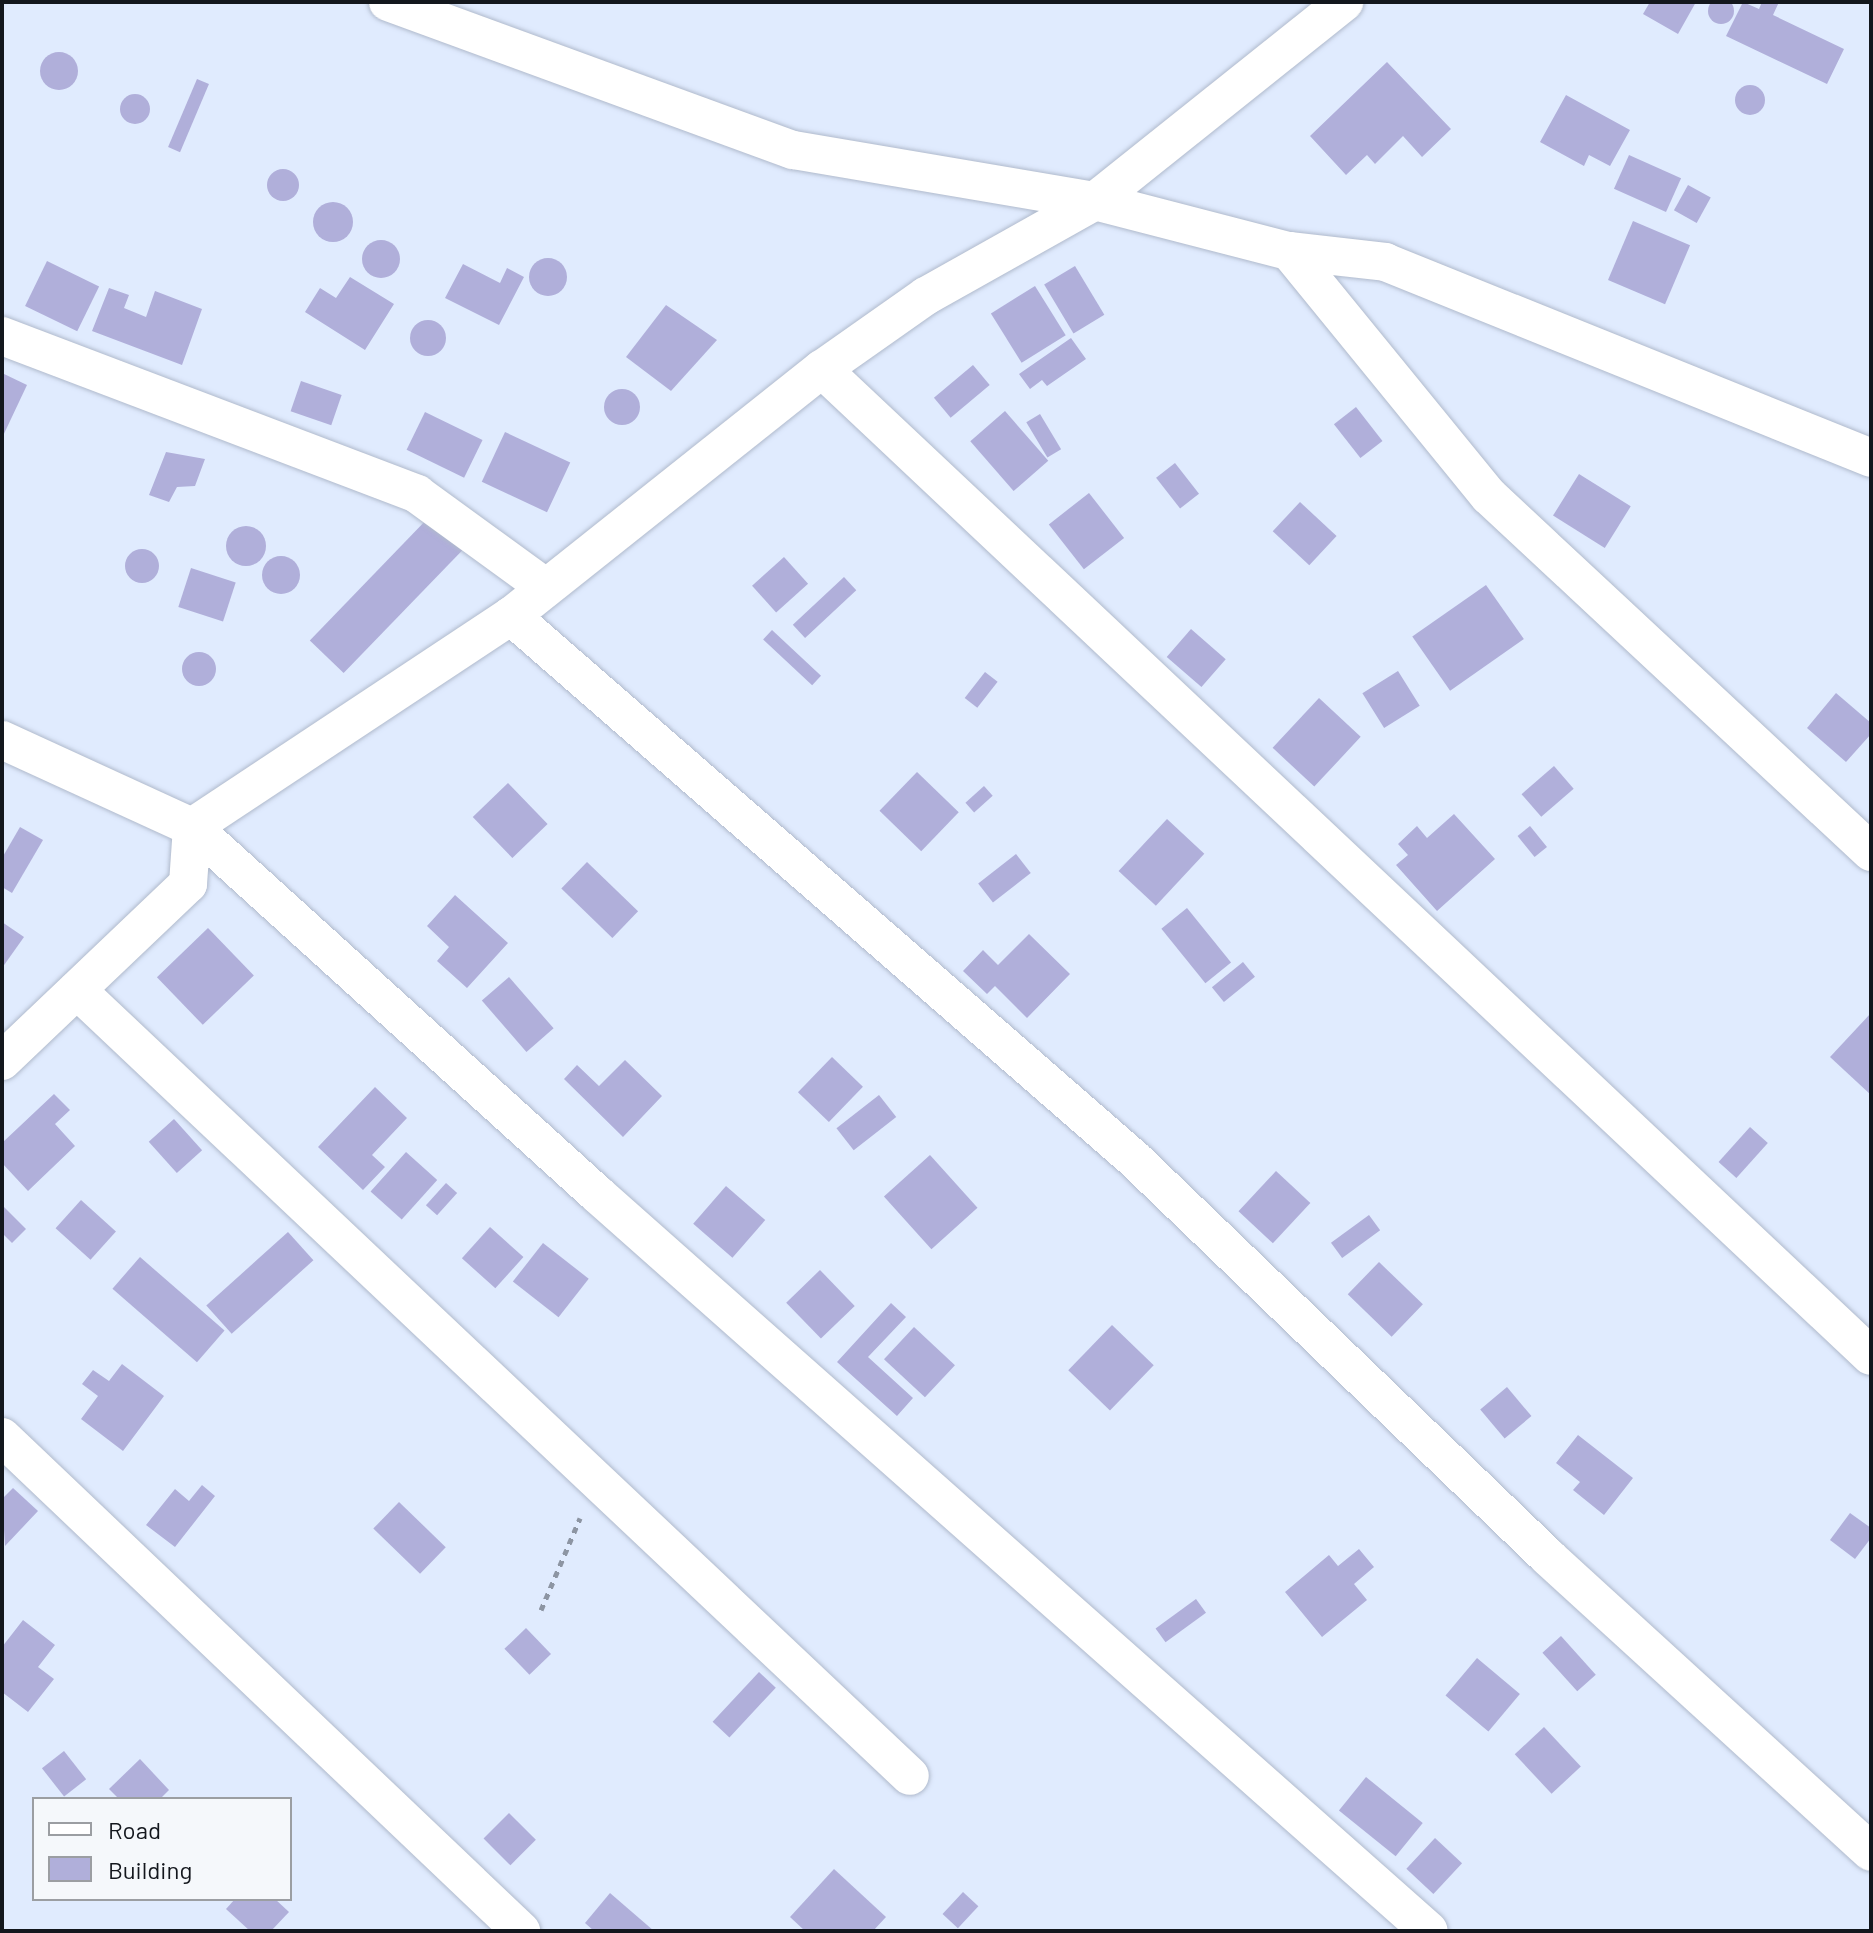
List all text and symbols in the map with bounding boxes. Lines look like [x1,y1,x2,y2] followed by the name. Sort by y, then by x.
[32,1797,292,1901] legend
[108,1815,161,1844] text: Road
[108,1855,192,1884] text: Building

